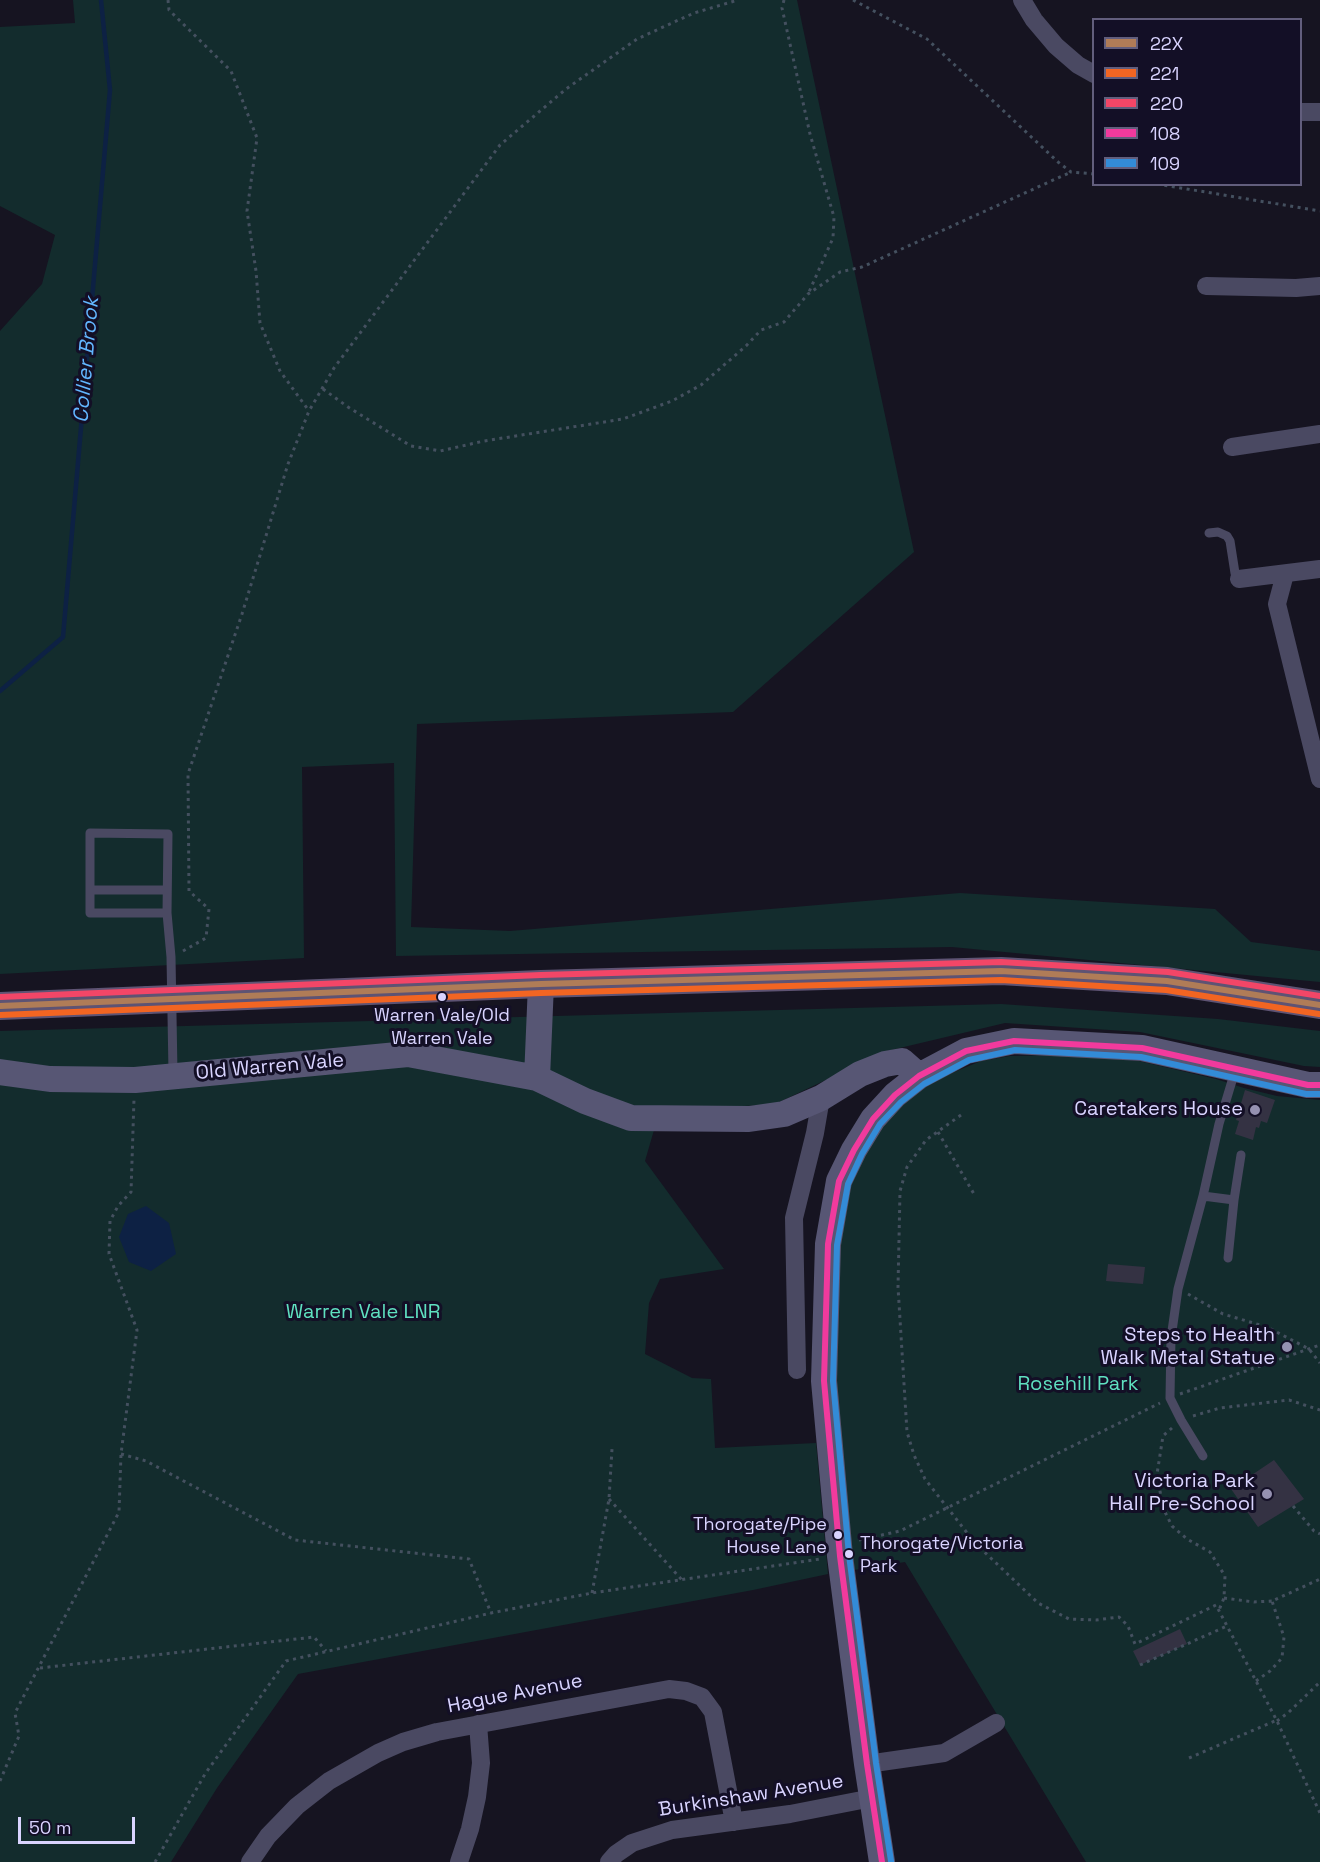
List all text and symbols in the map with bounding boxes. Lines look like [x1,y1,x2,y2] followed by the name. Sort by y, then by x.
[1092,18,1302,186] legend
[1150,32,1183,55] text: 22X
[1150,62,1179,85] text: 221
[1150,92,1183,115] text: 220
[1150,122,1180,145] text: 108
[1150,152,1180,175] text: 109
[69,296,105,424] water label: Collier Brook
[436,991,448,1003] marker: Warren Vale/Old Warren Vale
[374,1005,510,1048] place label: Warren Vale/Old Warren Vale
[195,1049,345,1085] street label: Old Warren Vale
[1074,1098,1243,1122] place label: Caretakers House
[1248,1103,1262,1117] marker: Caretakers House
[286,1301,440,1325] park label: Warren Vale LNR
[1100,1324,1275,1371] place label: Steps to Health Walk Metal Statue
[1280,1340,1294,1354] marker: Steps to Health Walk Metal Statue
[1017,1373,1139,1397] park label: Rosehill Park
[1109,1470,1255,1517] place label: Victoria Park Hall Pre-School
[1260,1487,1274,1501] marker: Victoria Park Hall Pre-School
[693,1514,827,1556] place label: Thorogate/Pipe House Lane
[832,1529,844,1541] marker: Thorogate/Pipe House Lane
[860,1533,1023,1576] place label: Thorogate/Victoria Park
[843,1548,855,1560] marker: Thorogate/Victoria Park
[445,1669,585,1719] street label: Hague Avenue
[657,1770,845,1822] street label: Burkinshaw Avenue
[21,1805,138,1843] scale bar
[29,1816,71,1839] text: 50 m

